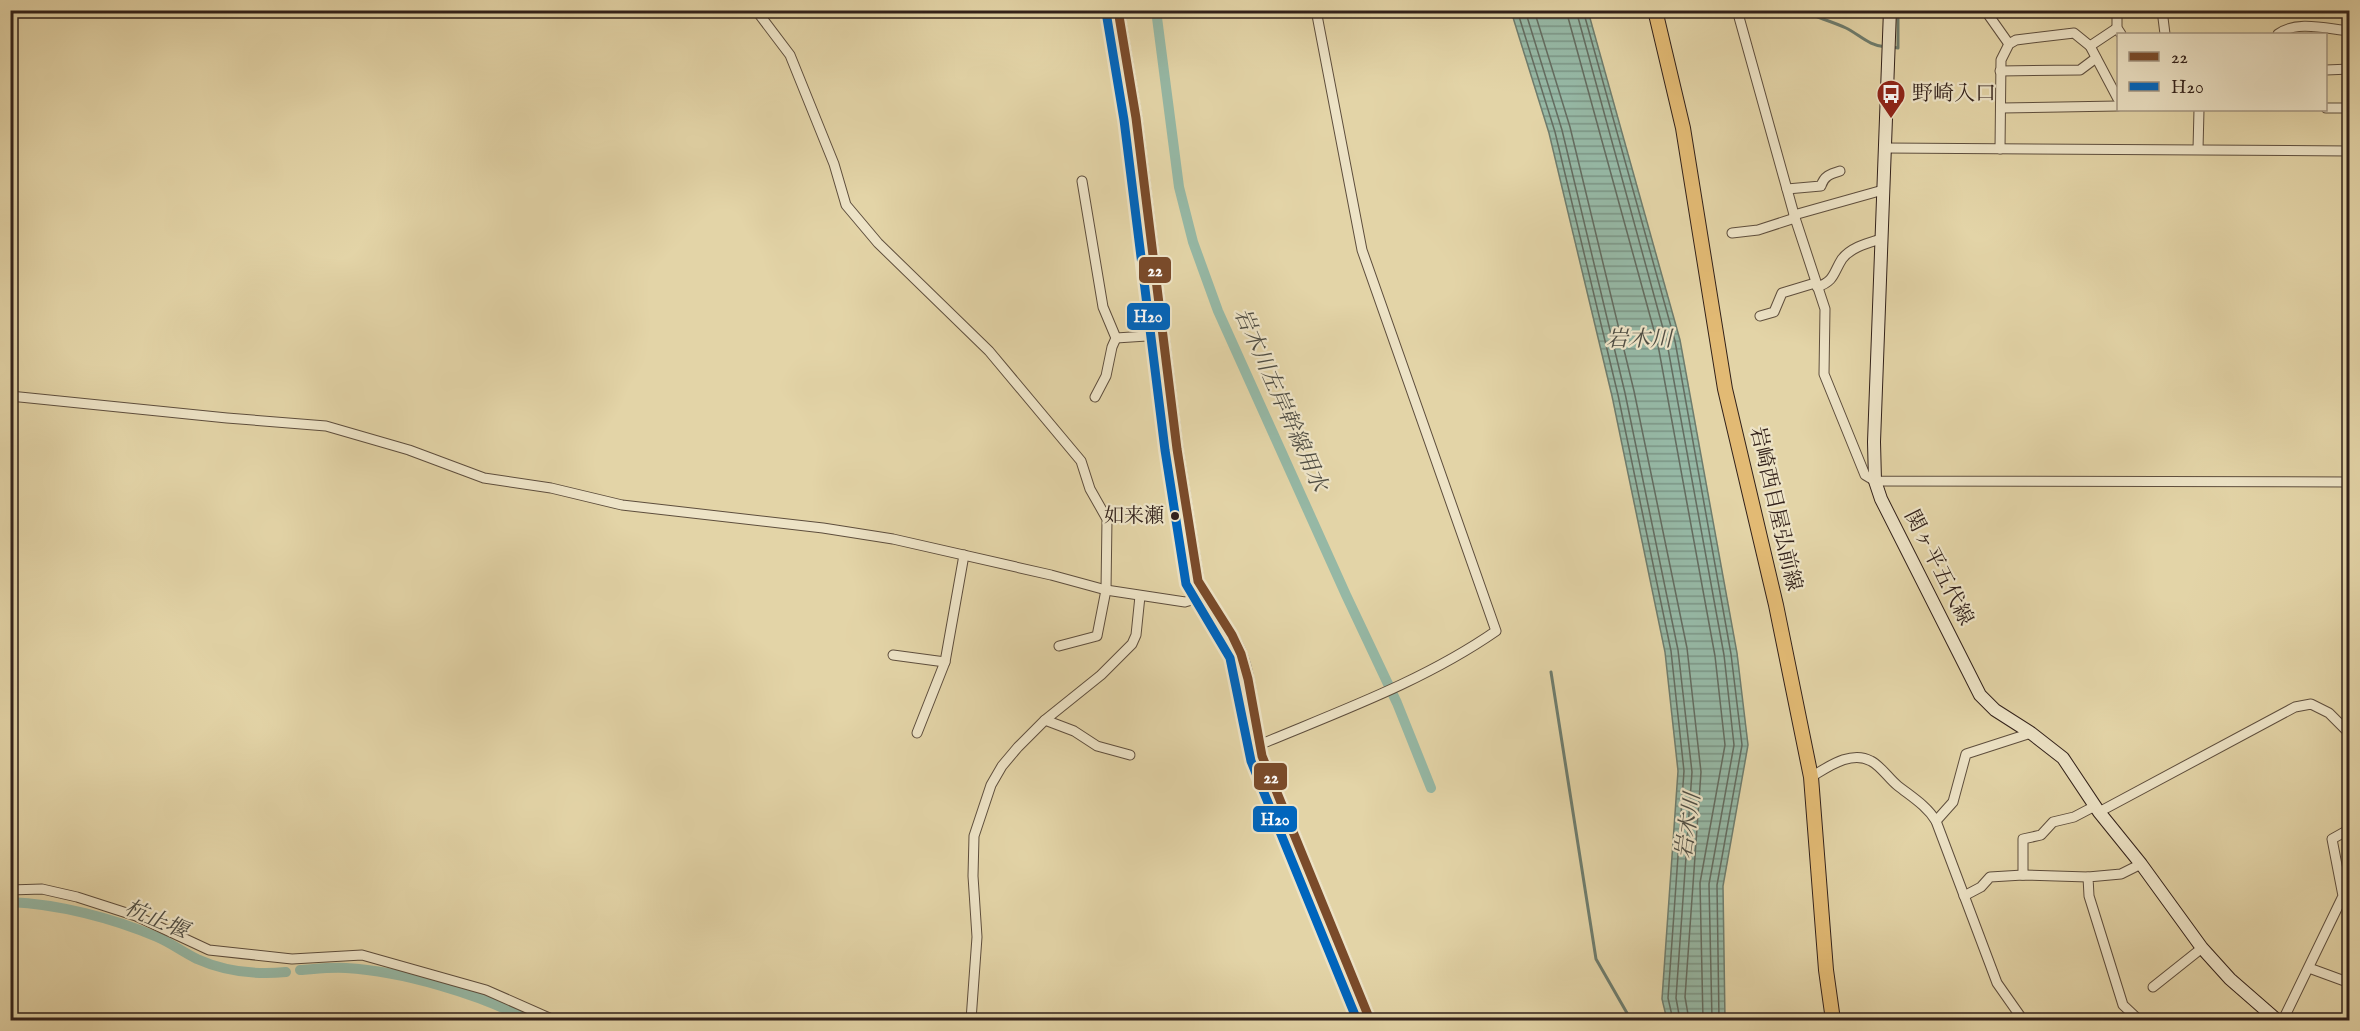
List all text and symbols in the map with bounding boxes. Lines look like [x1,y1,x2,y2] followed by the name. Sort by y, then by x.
[2117,33,2327,111] legend
[2171,47,2188,70] text: 22
[2171,77,2204,100] text: H20
[1875,78,1907,120] bus stop icon: 野崎入口
[1912,81,1996,108] place label: 野崎入口
[1138,256,1172,284] line badge: 22
[1147,262,1163,282] text: 22
[1126,302,1171,331] line badge: H20
[1227,304,1334,498] water label: 岩木川左岸幹線用水
[1133,308,1163,328] text: H20
[1606,326,1674,354] water label: 岩木川
[1743,424,1807,594] street label: 岩崎西目屋弘前線
[1104,504,1164,529] place label: 如来瀬
[1897,506,1979,630] street label: 関ヶ平五代線
[1169,510,1181,522] marker: 如来瀬
[1253,762,1288,791] line badge: 22
[1263,769,1279,789] text: 22
[1671,789,1708,861] water label: 岩木川
[1252,805,1298,833] line badge: H20
[1260,811,1290,831] text: H20
[120,894,196,947] water label: 杭止堰

